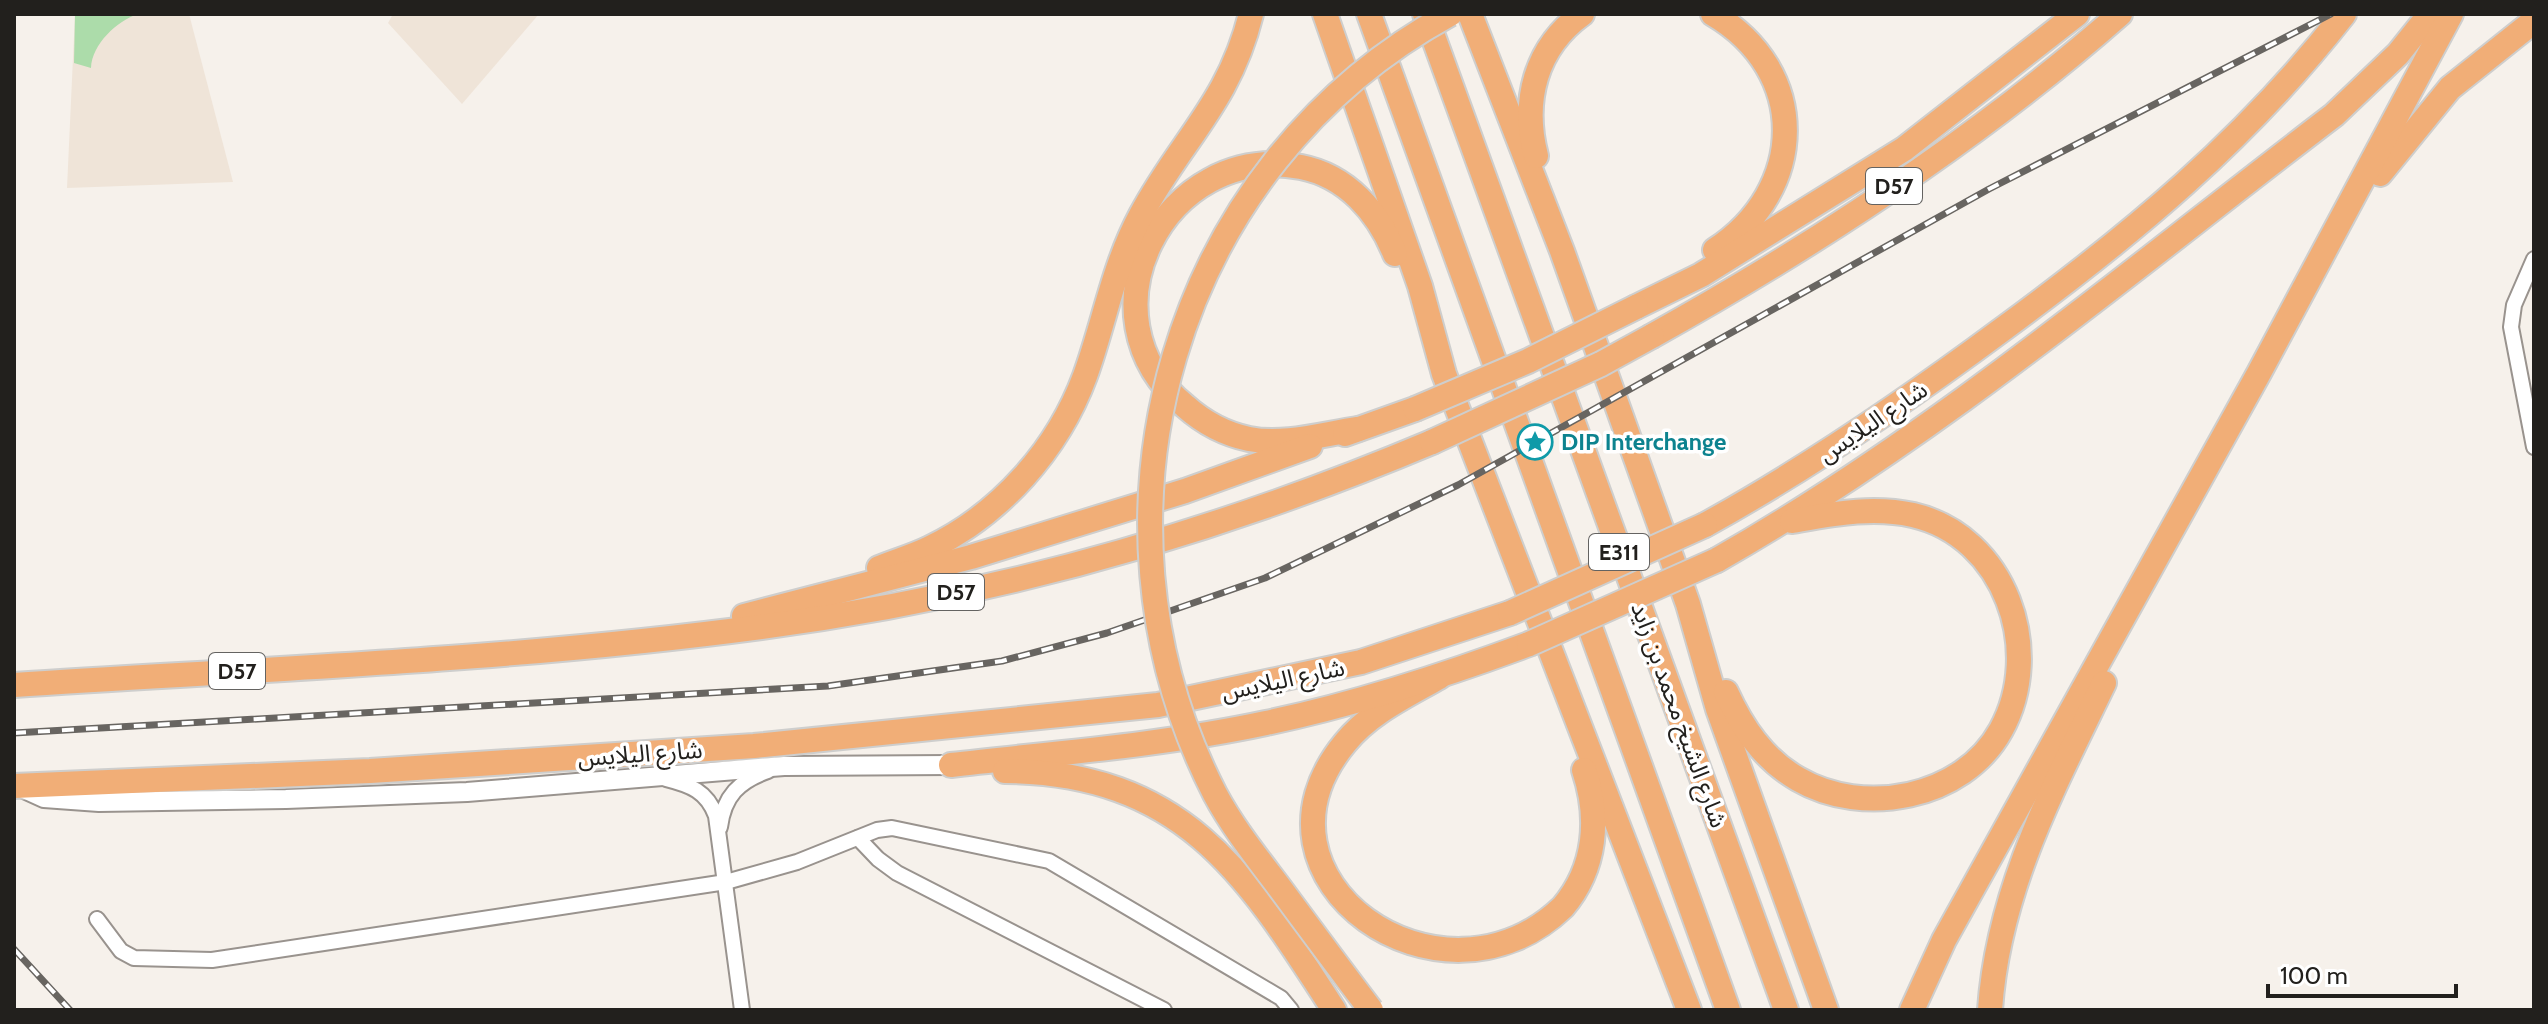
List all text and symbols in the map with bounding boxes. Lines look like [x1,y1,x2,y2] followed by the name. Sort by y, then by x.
[1866,168,1922,204] road number: D57
[1813,375,1934,471] street label: شارع اليلايس
[1516,423,1554,461] place icon: DIP Interchange
[1561,427,1726,456] place label: DIP Interchange
[1589,534,1649,570] road number: E311
[928,574,984,610] road number: D57
[1622,598,1734,832] street label: شارع الشيخ محمد بن زايد
[1219,652,1348,710] street label: شارع اليلايس
[209,653,265,689] road number: D57
[577,735,704,775] street label: شارع اليلايس
[2268,948,2456,998] scale bar
[2280,961,2348,990] text: 100 m

